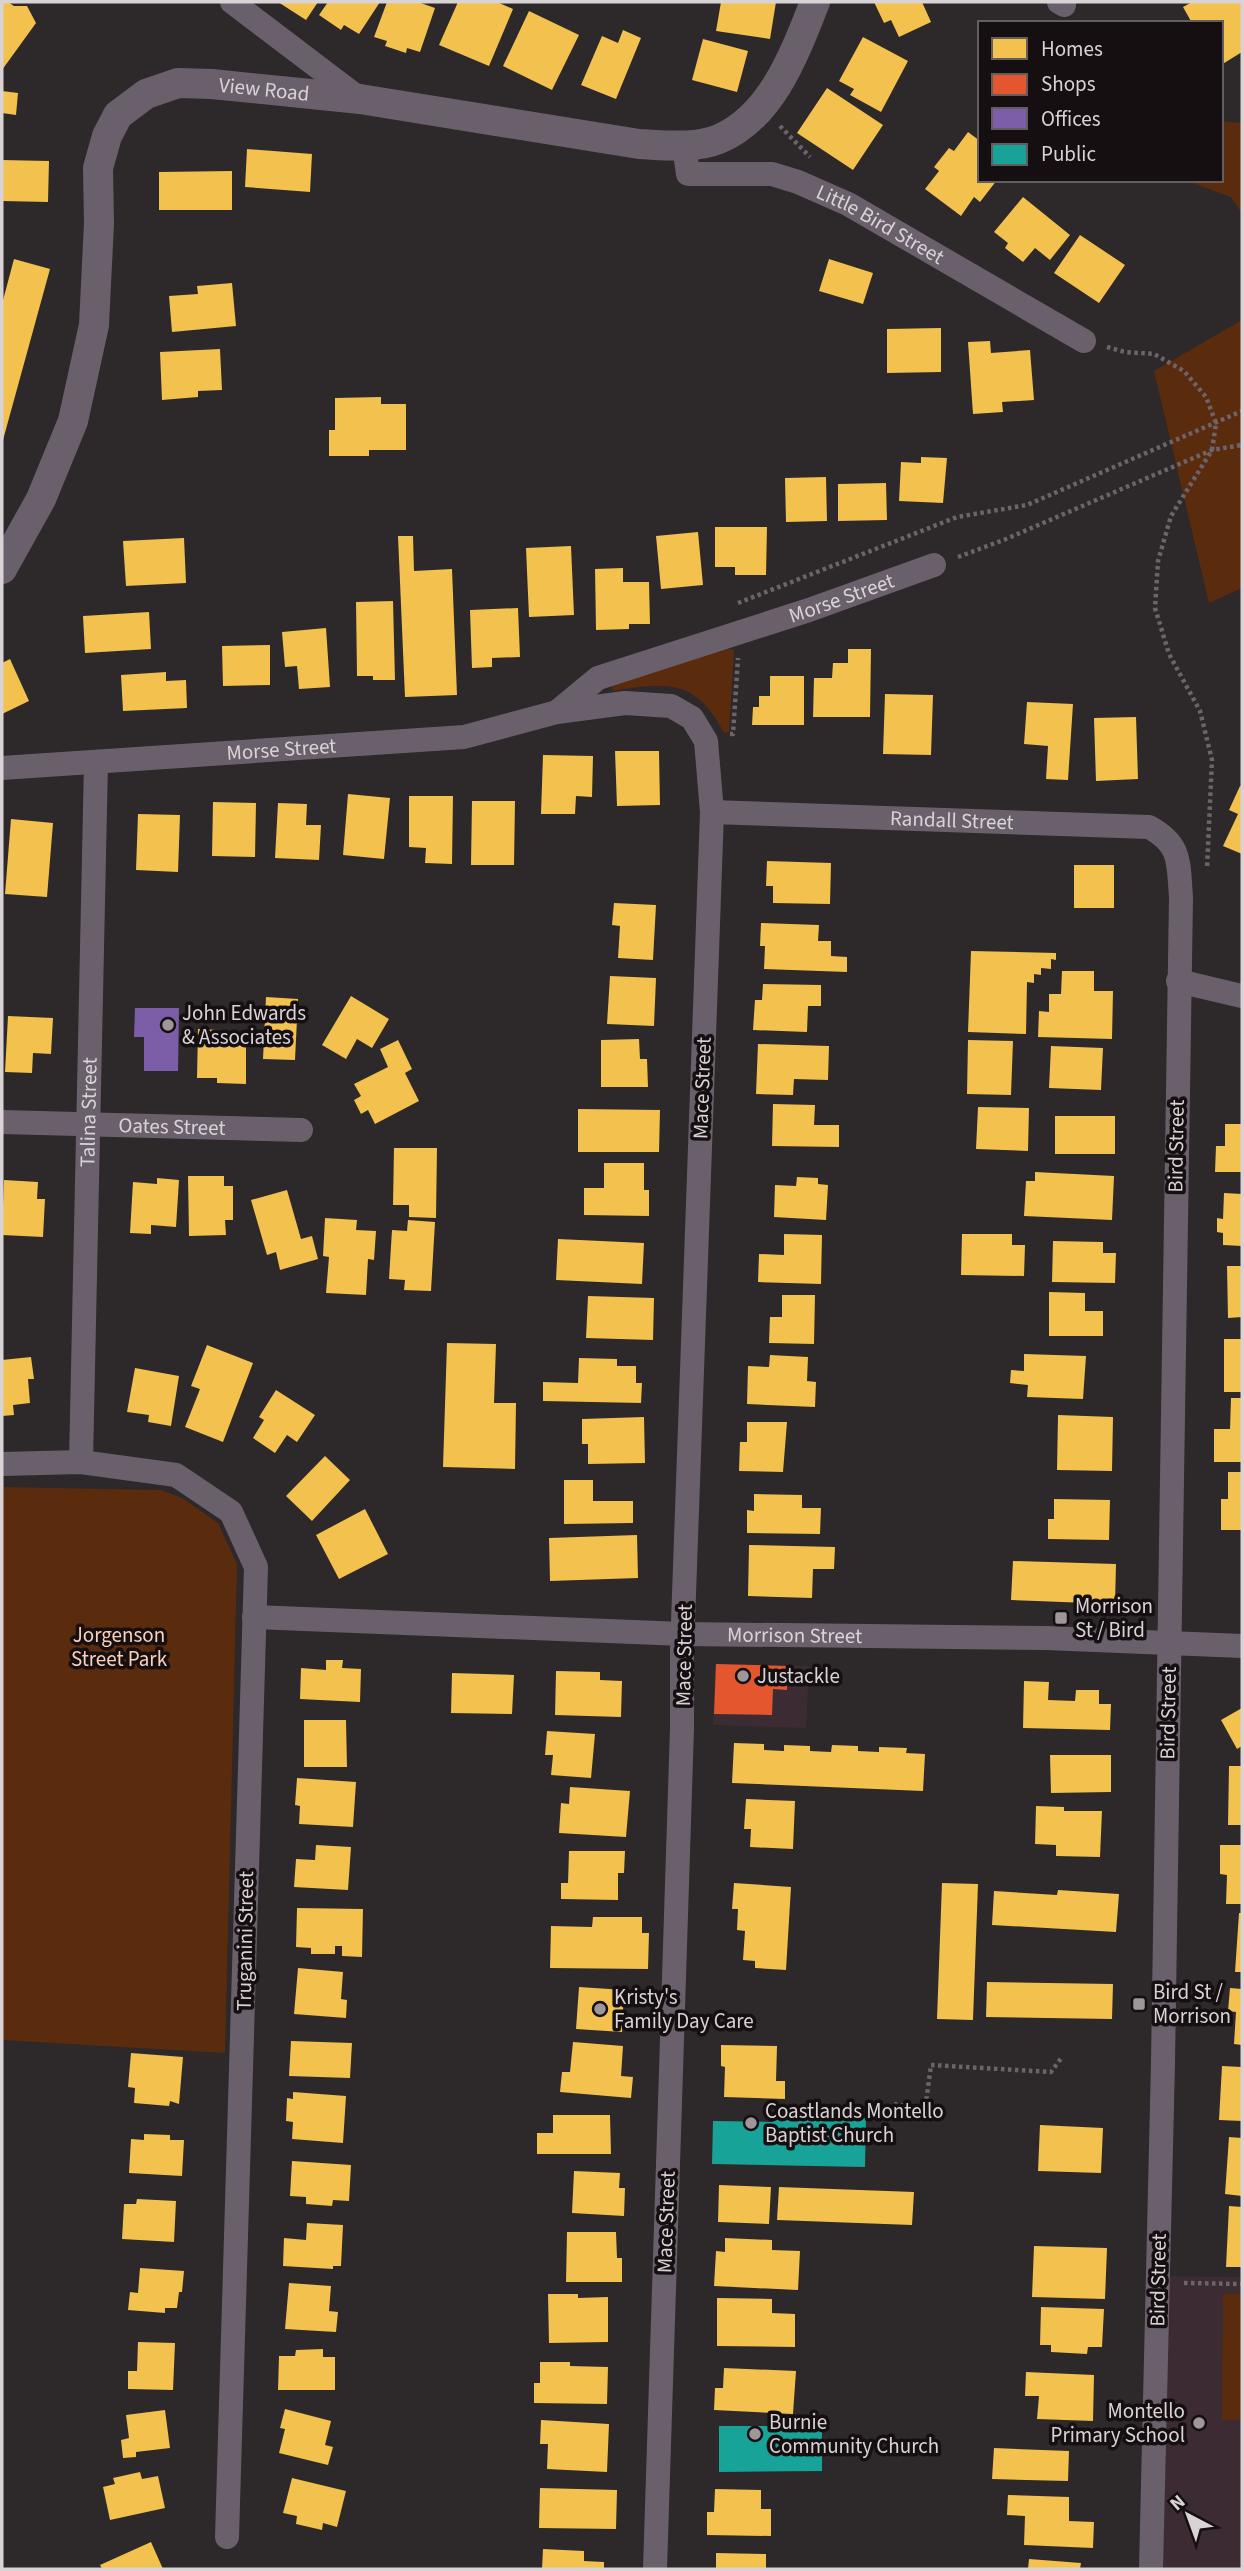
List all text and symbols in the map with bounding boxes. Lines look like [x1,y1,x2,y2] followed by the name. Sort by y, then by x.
[978,21,1223,182] legend
[1041,34,1103,64] text: Homes
[1041,69,1096,99] text: Shops
[217,70,311,109] street label: View Road
[1041,104,1101,134] text: Offices
[1041,139,1096,169] text: Public
[812,177,950,272] street label: Little Bird Street
[785,566,898,631] street label: Morse Street
[225,731,337,768] street label: Morse Street
[889,803,1014,837] street label: Randall Street
[182,998,306,1052] place label: John Edwards & Associates
[160,1017,176,1033] marker: John Edwards & Associates
[685,1036,719,1140] street label: Mace Street
[72,1057,105,1167] street label: Talina Street
[1160,1099,1192,1193] street label: Bird Street
[118,1110,226,1143] street label: Oates Street
[1075,1591,1153,1645] place label: Morrison St / Bird
[668,1604,700,1706] street label: Mace Street
[1053,1610,1069,1626] marker: Morrison St / Bird
[727,1619,862,1651] street label: Morrison Street
[71,1620,168,1674] park label: Jorgenson Street Park
[757,1661,840,1691] place label: Justackle
[1152,1666,1184,1760] street label: Bird Street
[735,1668,751,1684] marker: Justackle
[229,1871,261,2011] street label: Truganini Street
[1153,1977,1231,2031] place label: Bird St / Morrison
[614,1982,754,2036] place label: Kristy's Family Day Care
[1131,1996,1147,2012] marker: Bird St / Morrison
[592,2001,608,2017] marker: Kristy's Family Day Care
[765,2096,944,2150] place label: Coastlands Montello Baptist Church
[743,2115,759,2131] marker: Coastlands Montello Baptist Church
[649,2170,683,2274] street label: Mace Street
[1142,2233,1174,2327] street label: Bird Street
[1051,2396,1185,2450] place label: Montello Primary School
[769,2407,939,2461] place label: Burnie Community Church
[1191,2415,1207,2431] marker: Montello Primary School
[747,2426,763,2442] marker: Burnie Community Church
[1153,2480,1223,2550] north arrow
[1164,2489,1191,2518] text: N

